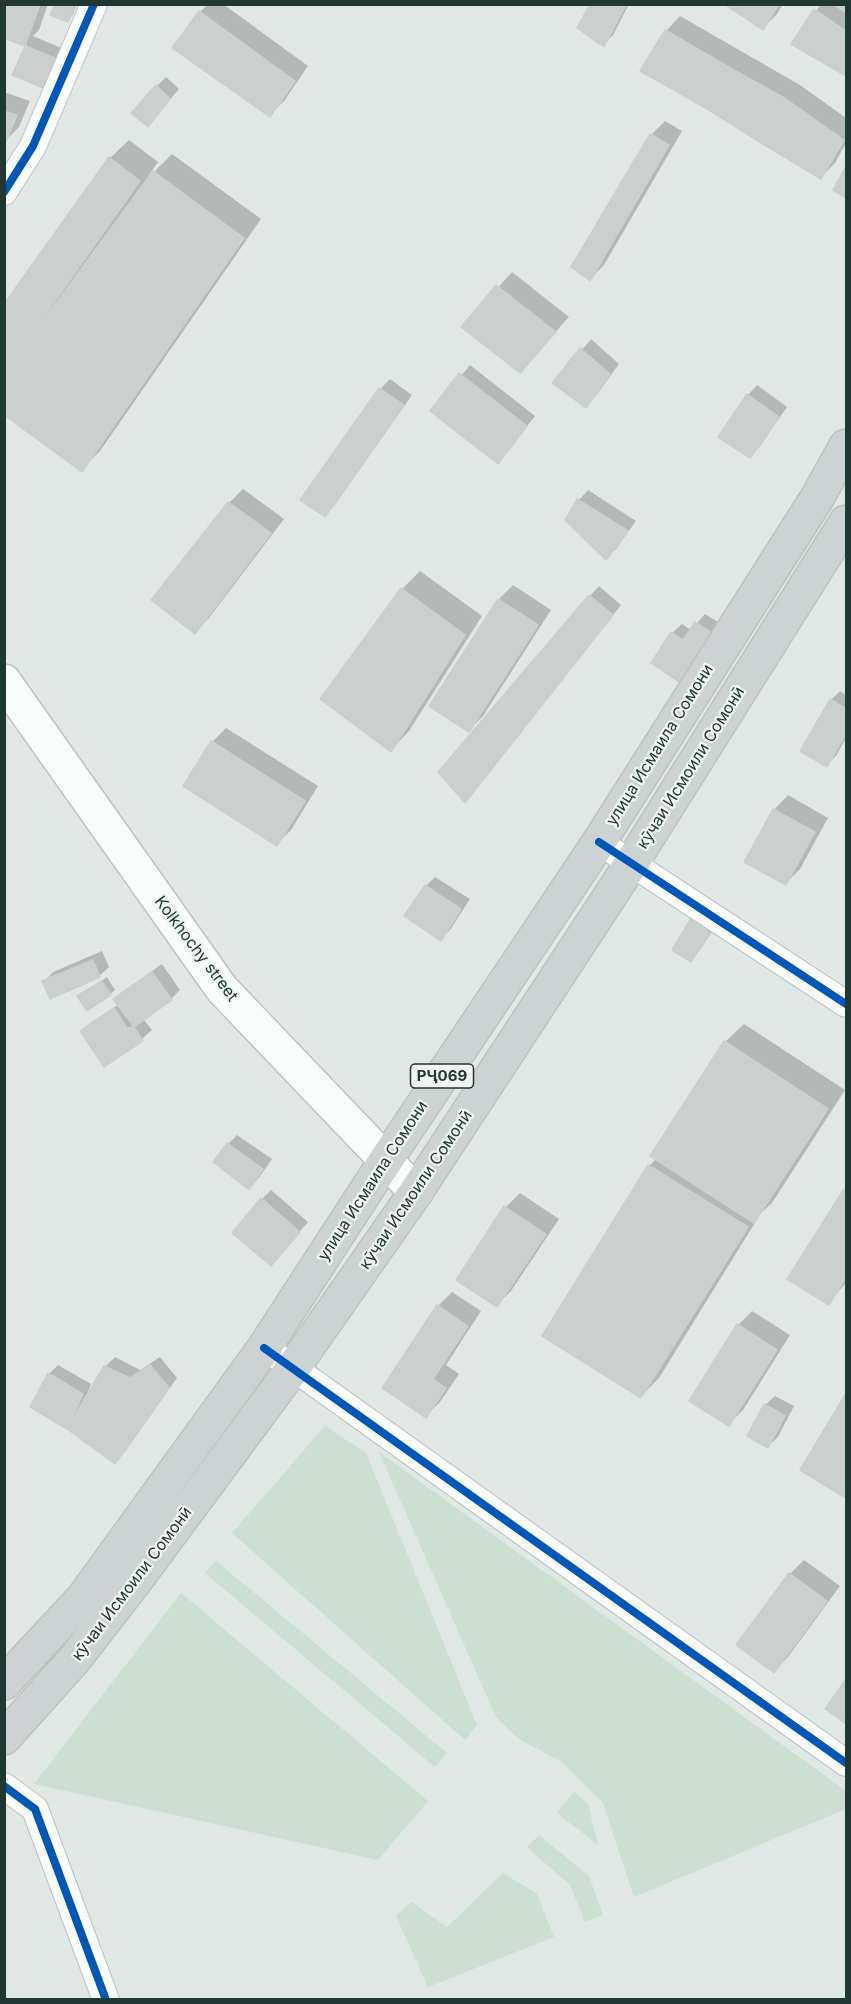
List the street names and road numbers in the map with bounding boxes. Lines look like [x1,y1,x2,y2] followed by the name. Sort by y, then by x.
[602,661,718,829] street label: улица Исмаила Сомони
[633,683,749,853] street label: кӯчаи Исмоили Сомонӣ
[150,893,242,1005] street label: Kolkhochy street
[410,1064,474,1088] road number: РҶ069
[314,1097,432,1265] street label: улица Исмаила Сомони
[356,1107,476,1273] street label: кӯчаи Исмоили Сомонӣ
[68,1503,196,1665] street label: кӯчаи Исмоили Сомонӣ

